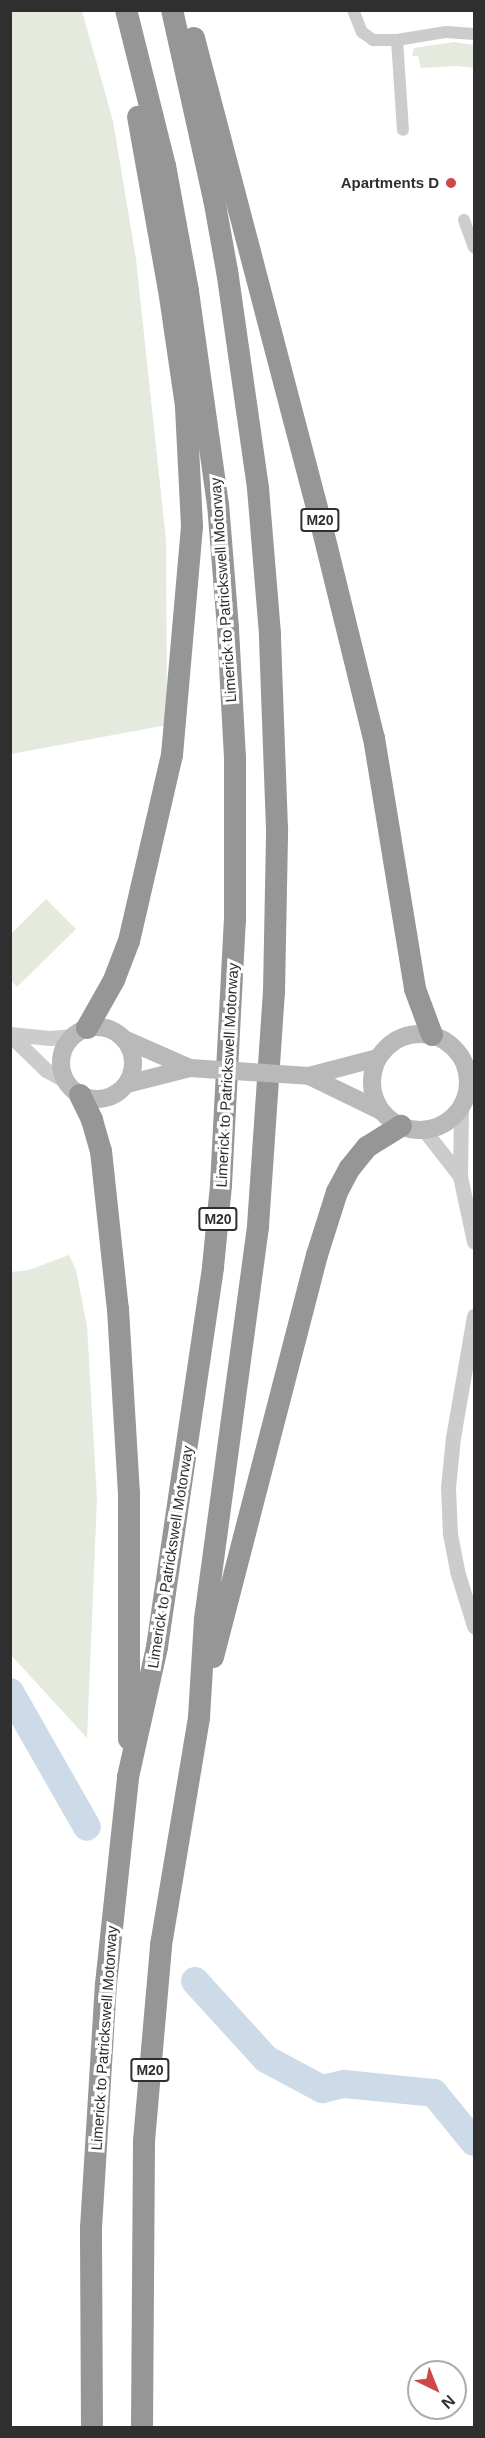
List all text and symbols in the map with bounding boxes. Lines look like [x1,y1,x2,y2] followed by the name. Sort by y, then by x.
[341,174,439,192] place label: Apartments D
[444,176,458,190] marker: Apartments D
[206,477,240,703] street label: Limerick to Patrickswell Motorway
[299,509,341,531] road number: M20
[212,962,242,1188] street label: Limerick to Patrickswell Motorway
[197,1208,239,1230] road number: M20
[144,1444,196,1670] street label: Limerick to Patrickswell Motorway
[87,1925,121,2151] street label: Limerick to Patrickswell Motorway
[129,2059,171,2081] road number: M20
[407,2360,467,2420] north arrow
[438,2392,458,2412] text: N

